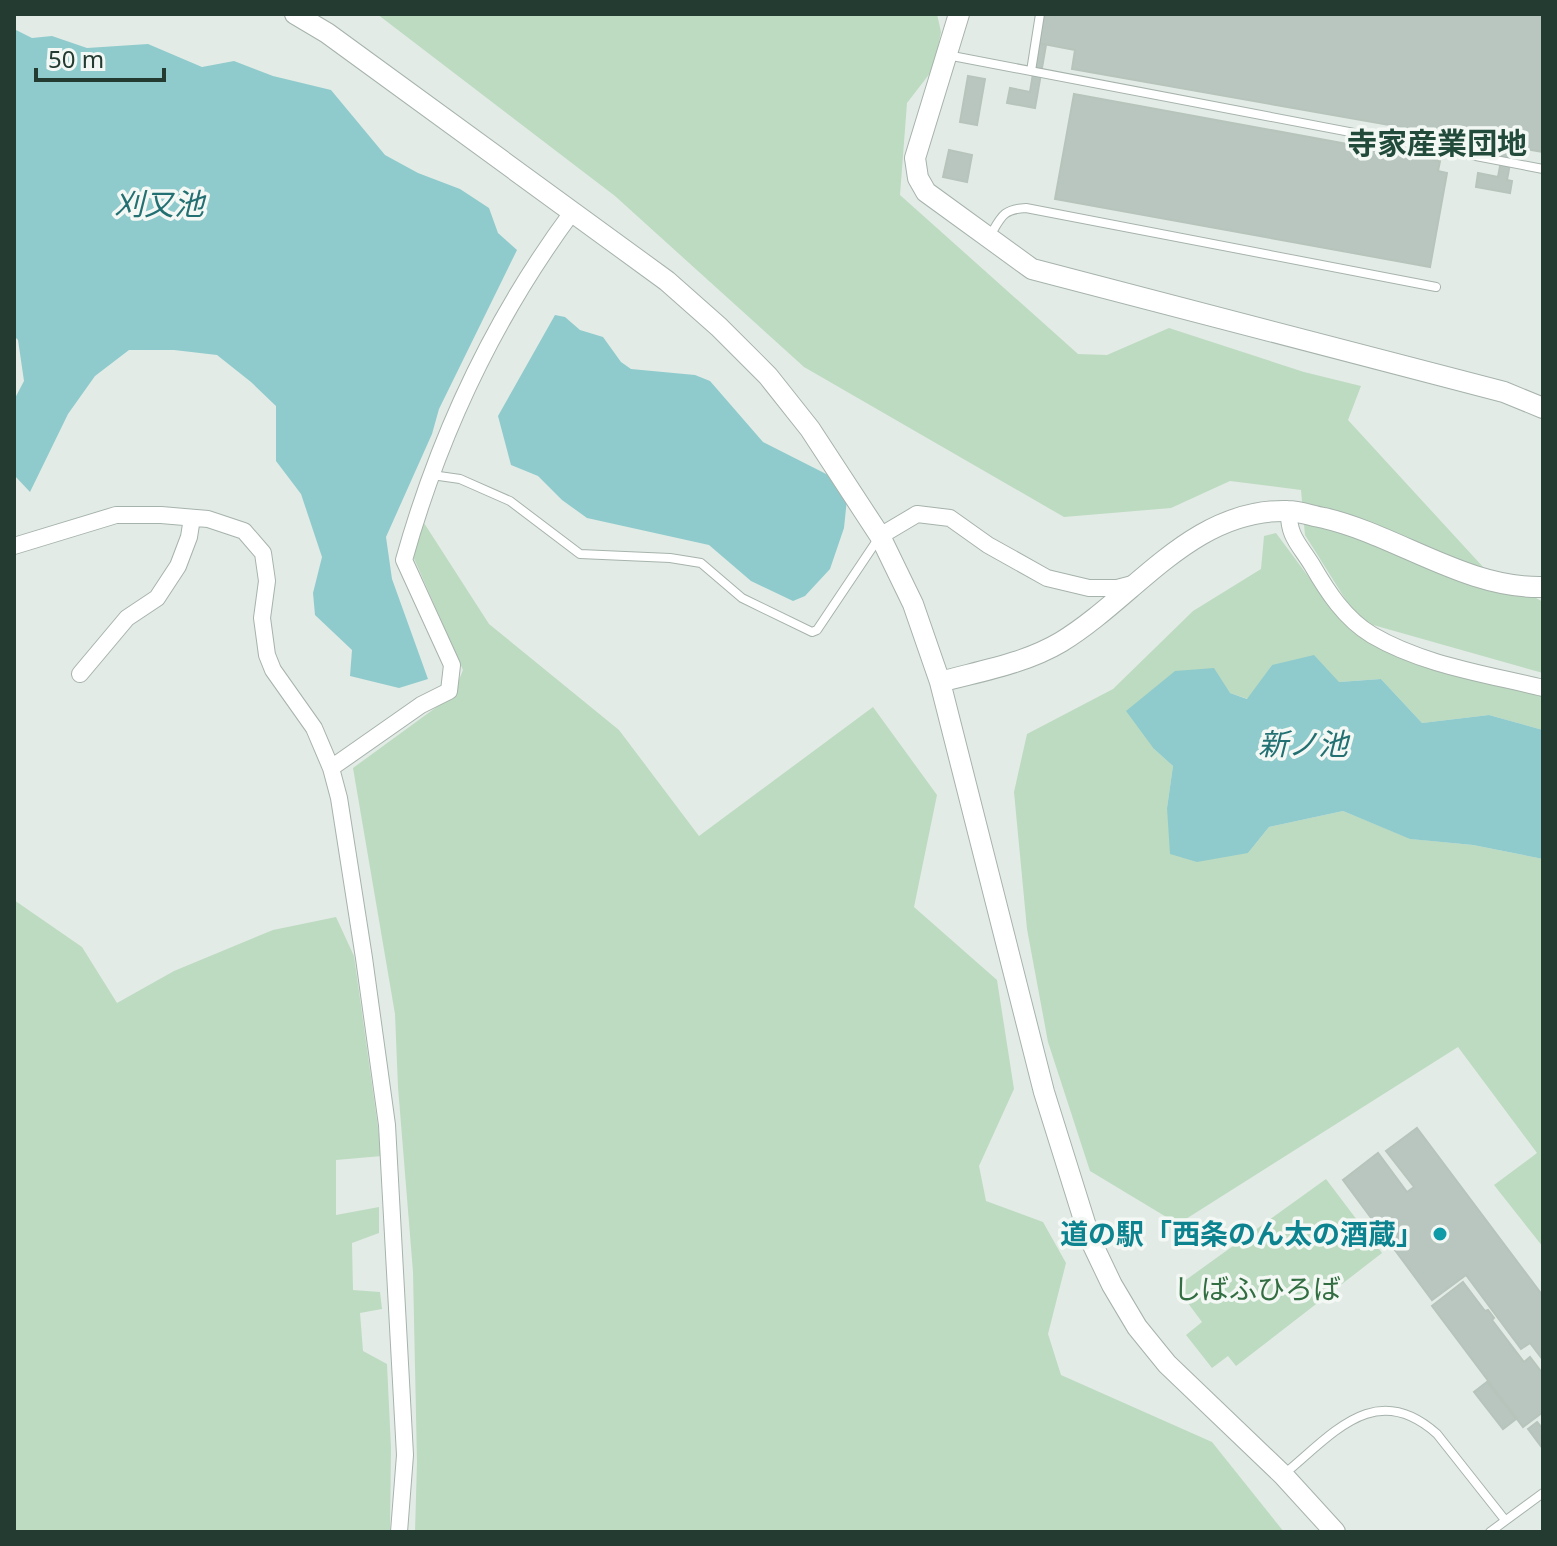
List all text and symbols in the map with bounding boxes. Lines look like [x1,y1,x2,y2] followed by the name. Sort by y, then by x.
[36,32,164,82] scale bar
[48,42,104,75] text: 50 m
[1347,122,1527,163] district label: 寺家産業団地
[114,183,207,224] water label: 刈又池
[1258,723,1351,764] water label: 新ノ池
[1060,1214,1424,1252] place label: 道の駅「西条のん太の酒蔵」
[1431,1225,1449,1243] marker: 道の駅「西条のん太の酒蔵」
[1173,1269,1341,1307] park label: しばふひろば

